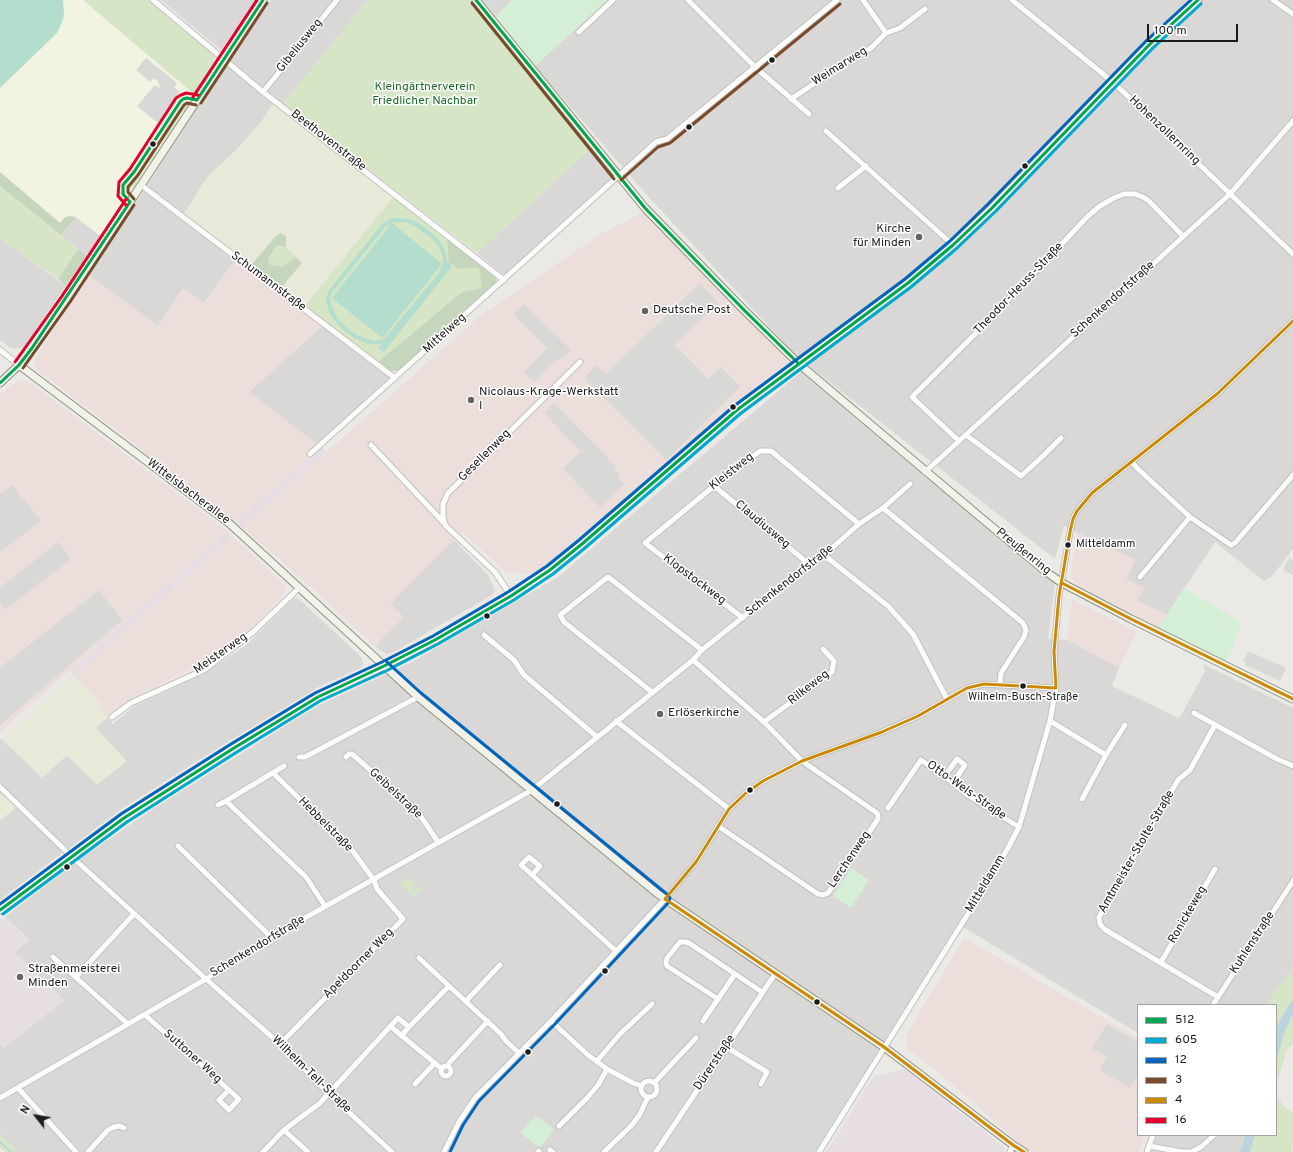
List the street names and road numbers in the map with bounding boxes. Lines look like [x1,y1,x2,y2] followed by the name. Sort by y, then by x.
[274,16,326,76] street label: Gibeliusweg
[810,44,870,90] street label: Weimarweg
[1125,93,1203,169] street label: Hohenzollernring
[287,107,369,175] street label: Beethovenstraße
[971,240,1067,338] street label: Theodor-Heuss-Straße
[228,249,308,315] street label: Schumannstraße
[1068,259,1158,341] street label: Schenkendorfstraße
[421,311,469,357] street label: Mittelweg
[456,427,514,485] street label: Gesellenweg
[707,450,757,494] street label: Kleistweg
[144,456,232,528] street label: Wittelsbacherallee
[731,498,793,552] street label: Claudiusweg
[993,525,1053,579] street label: Preußenring
[743,542,837,620] street label: Schenkendorfstraße
[660,552,728,608] street label: Klopstockweg
[191,630,251,678] street label: Meisterweg
[785,667,833,709] street label: Rilkeweg
[924,758,1008,824] street label: Otto-Wels-Straße
[365,766,425,822] street label: Geibelstraße
[1096,788,1178,916] street label: Amtmeister-Stolte-Straße
[295,795,355,855] street label: Hebbelstraße
[826,829,874,891] street label: Lerchenweg
[963,853,1009,915] street label: Mitteldamm
[1166,884,1210,946] street label: Ronickeweg
[1228,909,1278,977] street label: Kuhlenstraße
[208,913,308,981] street label: Schenkendorfstraße
[321,926,397,1002] street label: Apeldoorner Weg
[160,1027,224,1087] street label: Suttoner Weg
[268,1033,354,1117] street label: Wilhelm-Tell-Straße
[691,1033,739,1093] street label: Dürerstraße

